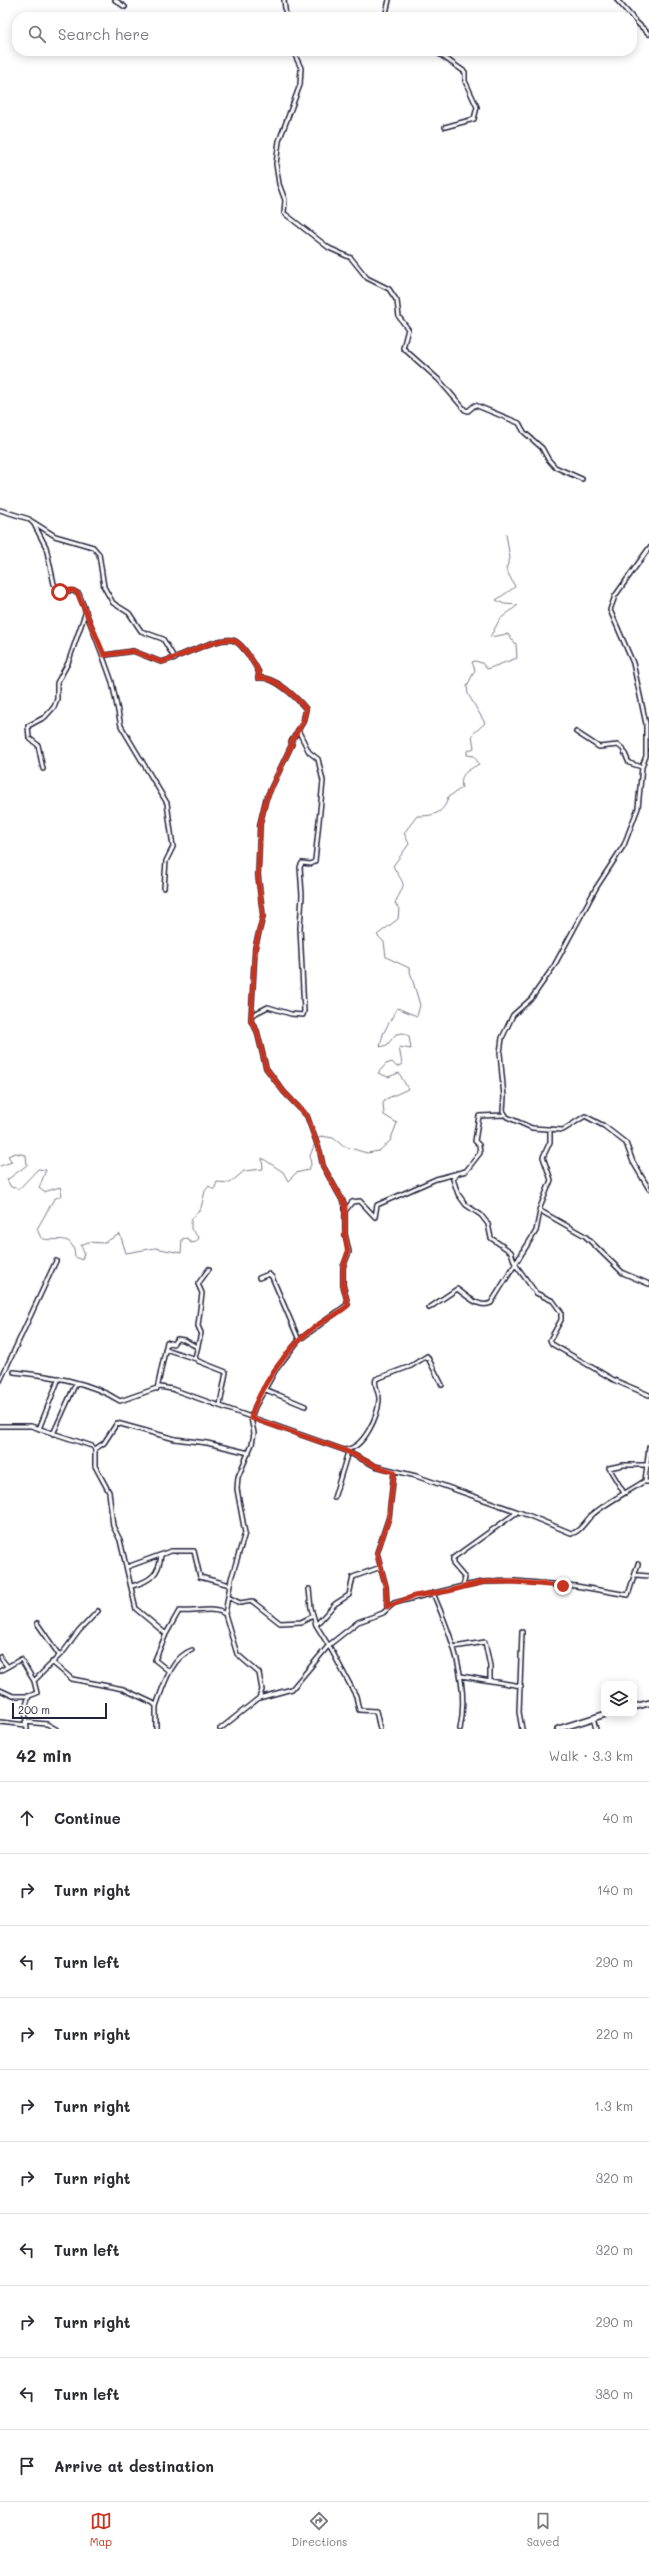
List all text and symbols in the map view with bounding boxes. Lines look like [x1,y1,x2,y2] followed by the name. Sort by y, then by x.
[12,12,637,56] search box
[26,23,48,45] icon: search
[58,24,149,44] text: Search here
[51,583,69,601] route start
[554,1577,572,1595] route end
[601,1681,637,1717] map controls
[601,1681,637,1717] button: layers
[12,1701,107,1720] scale bar
[18,1702,50,1717] text: 200 m
[16,1744,71,1766] text: 42 min
[549,1747,633,1764] text: Walk · 3.3 km
[16,1807,38,1829] icon: ahead
[54,1808,121,1828] text: Continue
[603,1809,633,1826] text: 40 m
[16,1879,38,1901] icon: right
[54,1880,131,1900] text: Turn right
[597,1881,633,1898] text: 140 m
[16,1951,38,1973] icon: left
[54,1952,119,1972] text: Turn left
[596,1953,633,1970] text: 290 m
[16,2023,38,2045] icon: right
[54,2024,131,2044] text: Turn right
[596,2025,633,2042] text: 220 m
[16,2095,38,2117] icon: right
[54,2096,131,2116] text: Turn right
[594,2097,633,2114] text: 1.3 km
[16,2167,38,2189] icon: right
[54,2168,131,2188] text: Turn right
[596,2169,633,2186] text: 320 m
[16,2239,38,2261] icon: left
[54,2240,119,2260] text: Turn left
[596,2241,633,2258] text: 320 m
[16,2311,38,2333] icon: right
[54,2312,131,2332] text: Turn right
[596,2313,633,2330] text: 290 m
[16,2383,38,2405] icon: left
[54,2384,119,2404] text: Turn left
[595,2385,633,2402] text: 380 m
[16,2455,38,2477] icon: arrive
[54,2456,214,2476] text: Arrive at destination
[90,2510,112,2549] tab: Map
[291,2510,347,2549] tab: Directions
[527,2510,559,2549] tab: Saved

